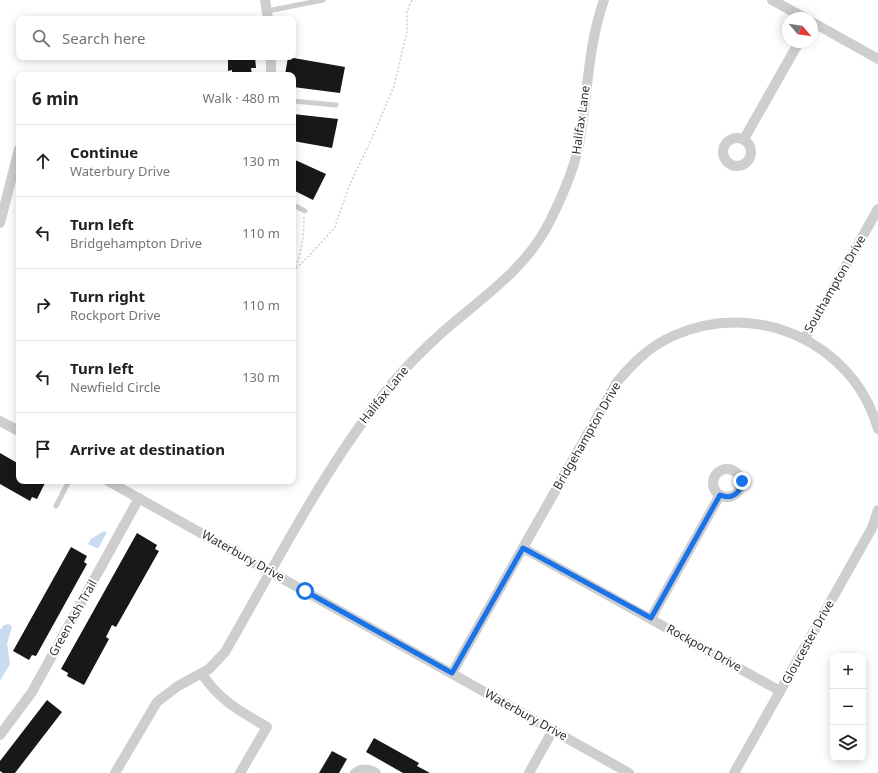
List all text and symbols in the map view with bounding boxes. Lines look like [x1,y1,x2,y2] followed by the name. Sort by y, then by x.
[782,12,818,48] north arrow
[16,16,296,60] search box
[30,27,52,49] icon: search
[62,28,145,48] text: Search here
[567,84,594,155] street label: Halifax Lane
[32,87,79,110] text: 6 min
[202,89,280,107] text: Walk · 480 m
[70,142,138,162] text: Continue
[32,150,54,172] icon: ahead
[242,152,280,170] text: 130 m
[70,162,170,180] text: Waterbury Drive
[70,214,134,234] text: Turn left
[32,222,54,244] icon: left
[242,224,280,242] text: 110 m
[800,232,870,336] street label: Southampton Drive
[70,234,202,252] text: Bridgehampton Drive
[70,286,145,306] text: Turn right
[32,294,54,316] icon: right
[242,296,280,314] text: 110 m
[70,306,161,324] text: Rockport Drive
[70,358,134,378] text: Turn left
[355,362,412,427] street label: Halifax Lane
[32,366,54,388] icon: left
[242,368,280,386] text: 130 m
[70,378,161,396] text: Newfield Circle
[549,379,625,493] street label: Bridgehampton Drive
[32,438,54,460] icon: arrive
[70,439,225,459] text: Arrive at destination
[733,472,751,490] route end
[199,526,288,585] street label: Waterbury Drive
[44,576,101,659] street label: Green Ash Trail
[296,582,314,600] route start
[777,596,838,687] street label: Gloucester Drive
[664,620,745,675] street label: Rockport Drive
[830,653,866,761] map controls
[830,653,866,689] button: +
[482,685,571,744] street label: Waterbury Drive
[830,689,866,725] button: −
[830,725,866,761] button: layers

